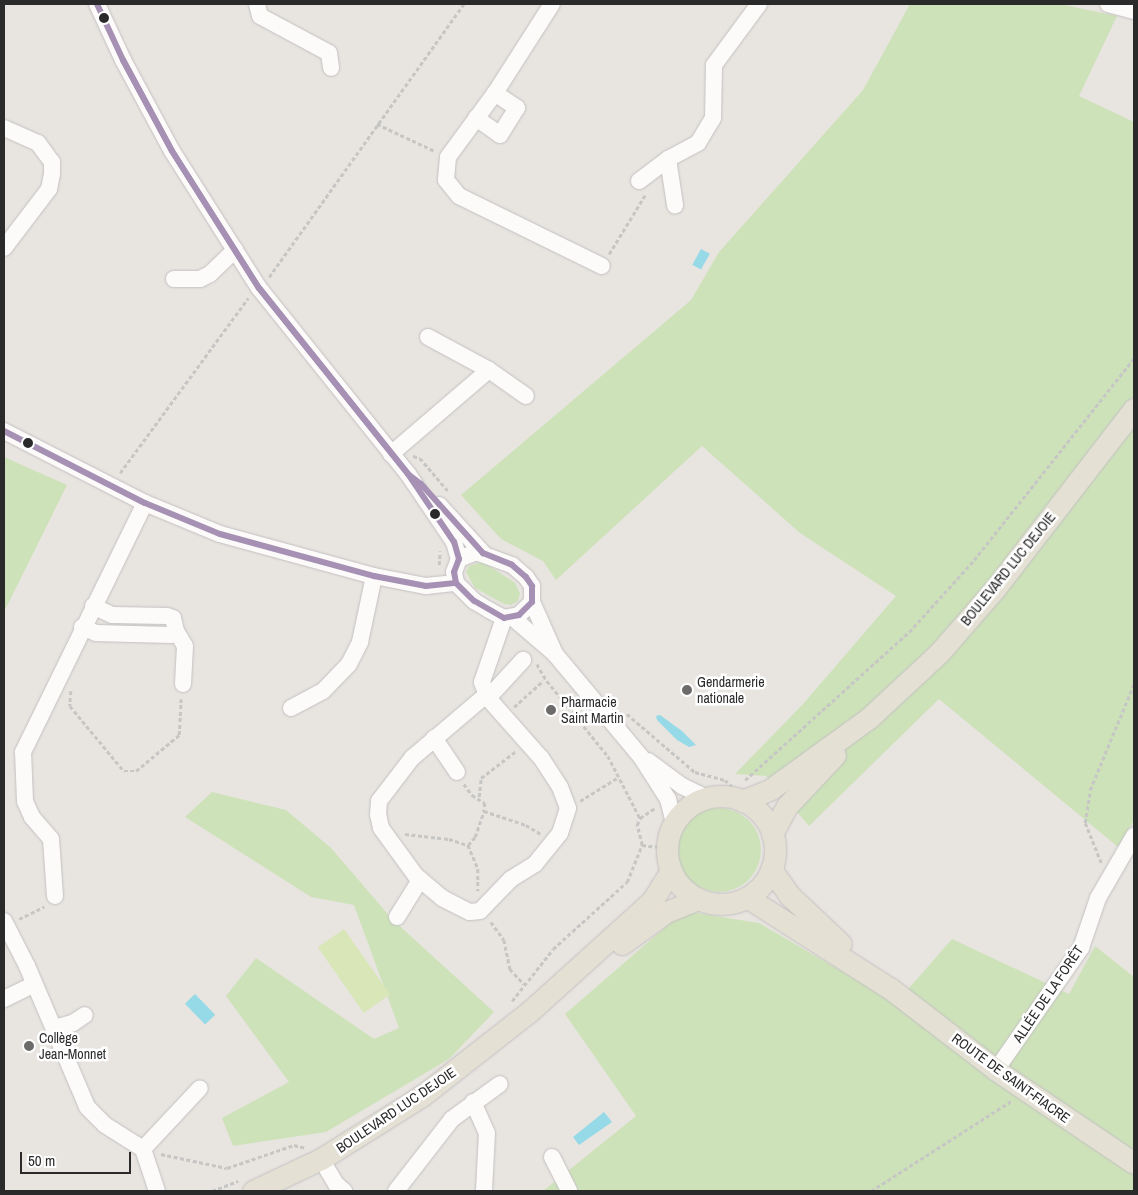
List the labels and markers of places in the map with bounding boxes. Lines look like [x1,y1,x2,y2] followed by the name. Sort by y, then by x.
[99,13,109,23] unlabelled marker
[23,438,33,448] unlabelled marker
[430,509,440,519] unlabelled marker
[697,674,765,706] place label: Gendarmerie nationale
[681,684,693,696] marker: Gendarmerie nationale
[561,694,624,726] place label: Pharmacie Saint Martin
[545,704,557,716] marker: Pharmacie Saint Martin
[39,1030,106,1062] place label: Collège Jean-Monnet
[23,1040,35,1052] marker: Collège Jean-Monnet

